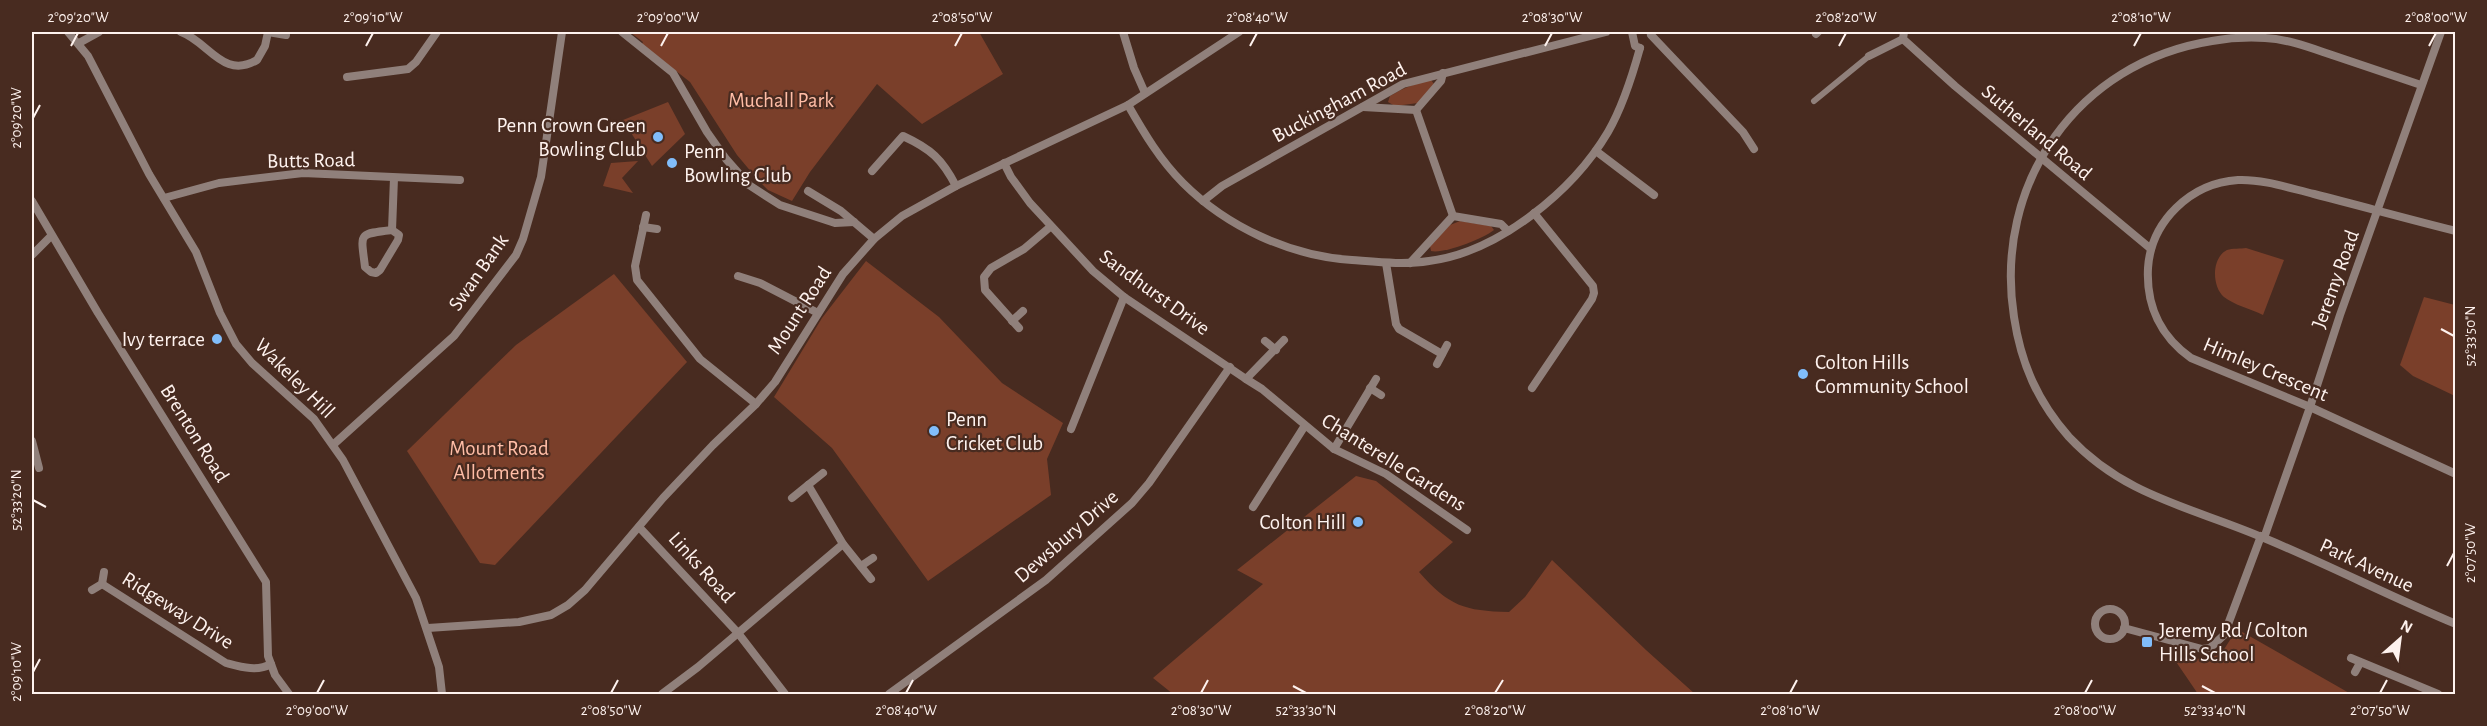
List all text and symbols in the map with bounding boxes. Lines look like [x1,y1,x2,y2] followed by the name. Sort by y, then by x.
[47,10,109,25] text: 2°09'20"W
[343,10,403,25] text: 2°09'10"W
[637,10,700,25] text: 2°09'00"W
[932,10,993,25] text: 2°08'50"W
[1226,10,1288,25] text: 2°08'40"W
[1522,10,1583,25] text: 2°08'30"W
[1815,10,1877,25] text: 2°08'20"W
[2111,10,2171,25] text: 2°08'10"W
[2405,10,2468,25] text: 2°08'00"W
[1269,58,1410,147] street label: Buckingham Road
[1978,81,2096,184] street label: Sutherland Road
[9,87,24,149] text: 2°09'20"W
[728,90,834,111] park label: Muchall Park
[496,115,646,160] place label: Penn Crown Green Bowling Club
[651,130,665,144] marker: Penn Crown Green Bowling Club
[684,141,792,186] place label: Penn Bowling Club
[267,149,356,172] street label: Butts Road
[665,156,679,170] marker: Penn Bowling Club
[2308,227,2363,331] street label: Jeremy Road
[444,230,513,314] street label: Swan Bank
[1096,246,1214,339] street label: Sandhurst Drive
[763,263,835,358] street label: Mount Road
[2463,306,2478,366] text: 52°33'50"N
[122,329,205,350] place label: Ivy terrace
[210,332,224,346] marker: Ivy terrace
[251,334,339,422] street label: Wakeley Hill
[2200,334,2332,405] street label: Himley Crescent
[1815,352,1969,397] place label: Colton Hills Community School
[1796,367,1810,381] marker: Colton Hills Community School
[156,381,233,486] street label: Brenton Road
[946,409,1043,454] place label: Penn Cricket Club
[1318,410,1470,515] street label: Chanterelle Gardens
[927,424,941,438] marker: Penn Cricket Club
[449,438,549,483] park label: Mount Road Allotments
[9,469,24,531] text: 52°33'20"N
[1011,486,1122,587] street label: Dewsbury Drive
[1259,512,1346,533] place label: Colton Hill
[1351,515,1365,529] marker: Colton Hill
[2463,522,2478,583] text: 2°07'50"W
[665,528,739,607] street label: Links Road
[2317,535,2417,596] street label: Park Avenue
[118,568,237,653] street label: Ridgeway Drive
[2370,609,2430,669] north arrow
[2398,617,2415,636] text: N
[2159,620,2308,665] place label: Jeremy Rd / Colton Hills School
[2140,635,2154,649] marker: Jeremy Rd / Colton Hills School
[9,642,24,702] text: 2°09'10"W
[286,703,349,718] text: 2°09'00"W
[581,703,642,718] text: 2°08'50"W
[875,703,937,718] text: 2°08'40"W
[1171,703,1232,718] text: 2°08'30"W
[1276,703,1336,718] text: 52°33'30"N
[1464,703,1526,718] text: 2°08'20"W
[1760,703,1820,718] text: 2°08'10"W
[2054,703,2117,718] text: 2°08'00"W
[2184,703,2246,718] text: 52°33'40"N
[2350,703,2411,718] text: 2°07'50"W

